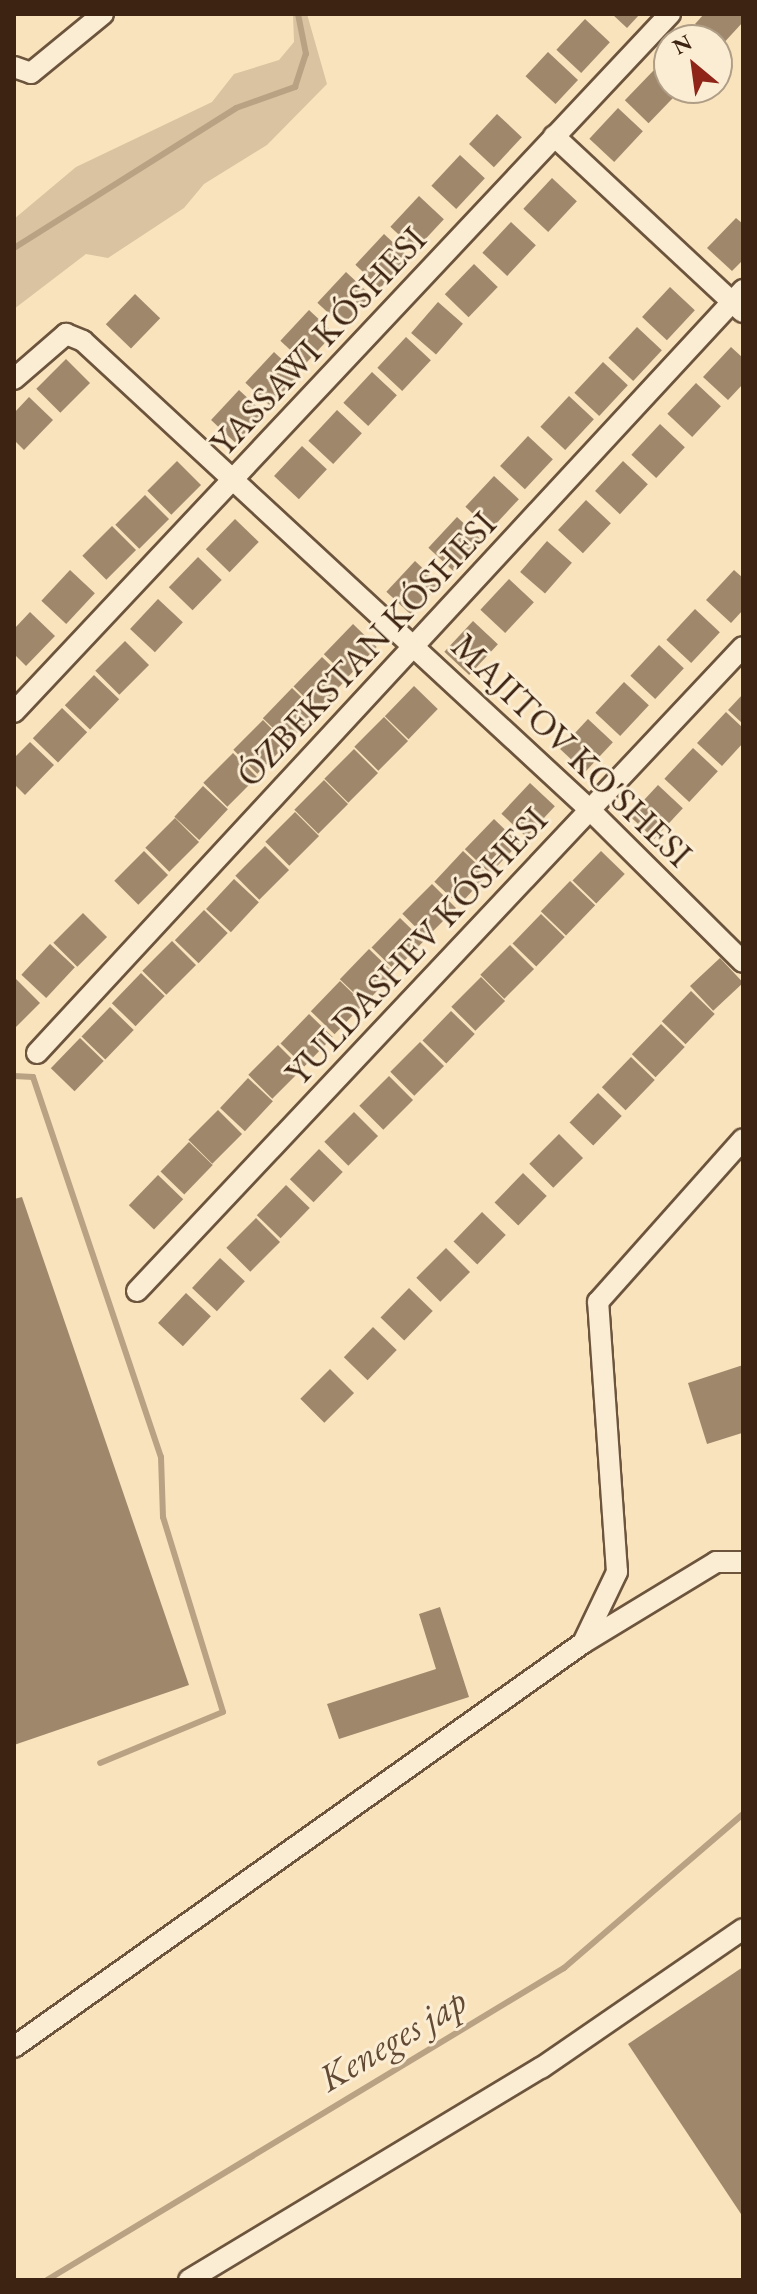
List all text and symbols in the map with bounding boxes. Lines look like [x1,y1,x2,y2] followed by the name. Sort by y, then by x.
[653,24,733,104] north arrow
[667,27,697,61] text: N
[201,218,435,464] street label: YASSAWI KÓSHESI
[227,502,505,796] street label: ÓZBEKSTAN KÓSHESI
[443,624,701,876] street label: MAJITOV KO'SHESI
[276,798,556,1094] street label: YULDASHEV KÓSHESI
[310,1977,474,2101] water label: Keneges jap

